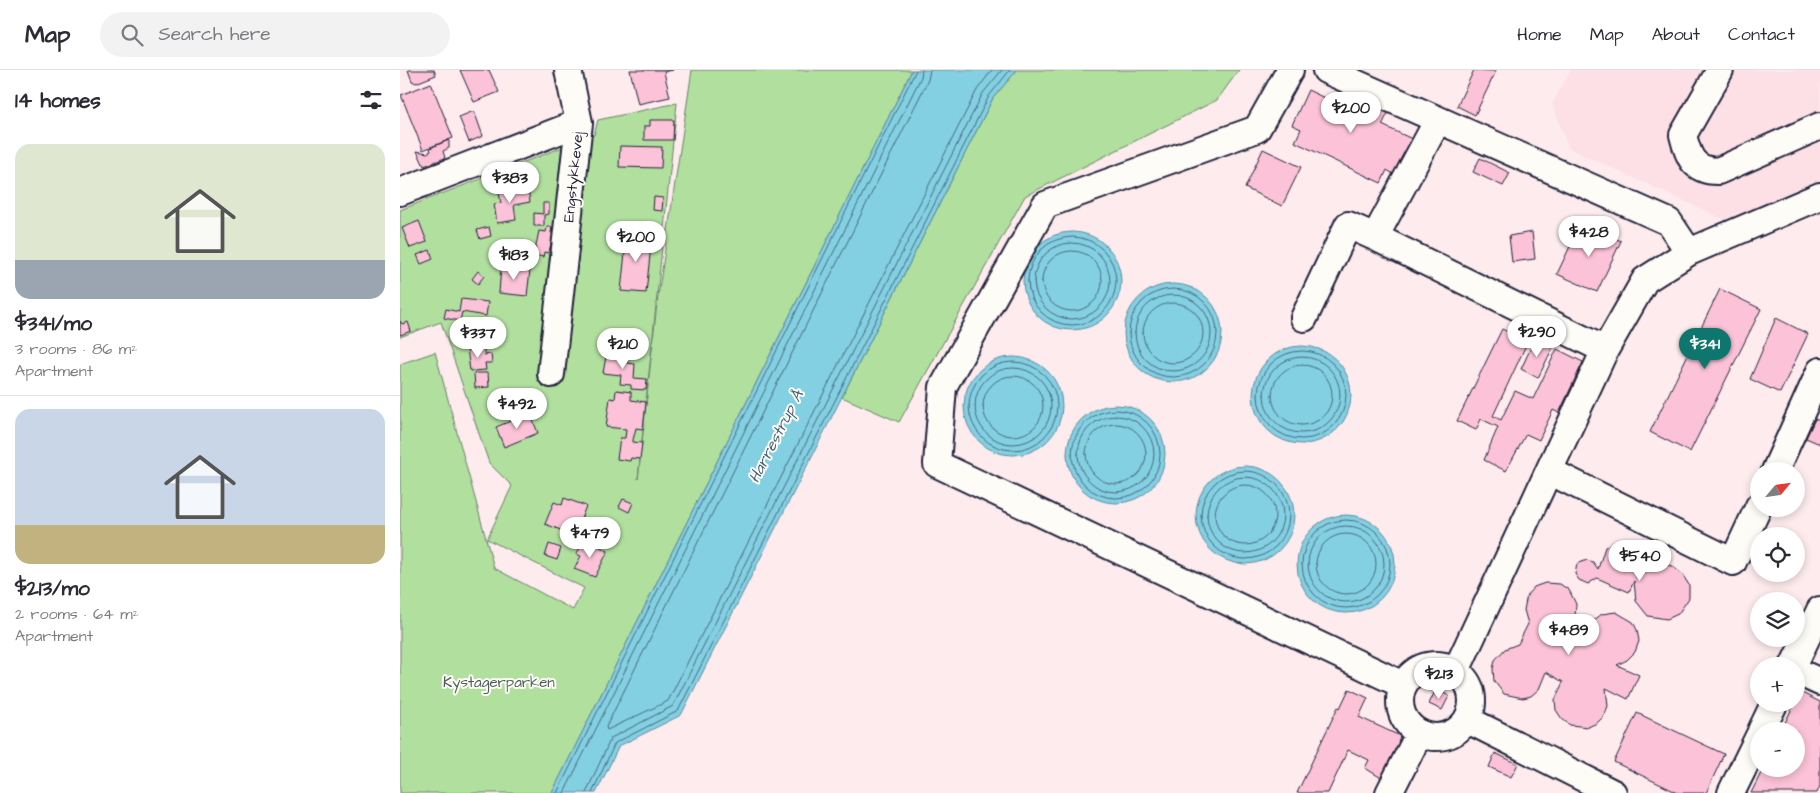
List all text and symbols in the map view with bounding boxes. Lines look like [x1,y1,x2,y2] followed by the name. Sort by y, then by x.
[100,12,450,57] search box
[25,18,70,52] text: Map
[118,21,146,49] icon: search
[158,21,271,48] text: Search here
[1517,22,1562,47] text: Home
[1590,22,1624,47] text: Map
[1652,22,1700,47] text: About
[1728,22,1795,47] text: Contact
[15,86,101,115] text: 14 homes
[357,86,385,114] icon: filters
[1321,92,1381,134] pin: $200
[1332,97,1370,119] text: $200
[558,130,590,224] street label: Engstykkevej
[480,162,540,204] pin: $383
[492,167,528,189] text: $383
[155,176,245,266] icon: home
[1559,216,1619,258] pin: $428
[606,220,666,263] pin: $200
[1569,221,1609,243] text: $428
[617,226,655,248] text: $200
[484,238,544,281] pin: $183
[499,244,529,266] text: $183
[15,309,92,338] text: $341/mo
[448,316,508,359] pin: $337
[1507,316,1567,358] pin: $290
[1518,321,1556,343] text: $290
[460,322,496,344] text: $337
[593,328,653,370] pin: $210
[1675,328,1735,370] pin: $341
[608,333,638,355] text: $210
[1690,333,1720,355] text: $341
[15,338,137,360] text: 3 rooms · 86 m²
[15,360,93,382] text: Apartment
[743,385,809,487] water label: Harrestrup Å
[487,388,547,430] pin: $492
[498,393,536,415] text: $492
[155,442,245,532] icon: home
[1750,462,1805,518] north arrow
[1750,462,1805,777] map controls
[560,516,620,559] pin: $479
[571,522,609,544] text: $479
[1750,527,1805,582] button: locate
[1610,540,1670,582] pin: $540
[1619,545,1661,567] text: $540
[15,574,90,603] text: $213/mo
[1750,592,1805,647] button: layers
[15,603,139,625] text: 2 rooms · 64 m²
[1539,614,1599,656] pin: $489
[1549,619,1589,641] text: $489
[15,625,93,647] text: Apartment
[1750,657,1805,712] button: +
[1409,658,1469,700] pin: $213
[1425,663,1453,685] text: $213
[443,672,555,694] park label: Kystagerparken
[1750,722,1805,777] button: −

